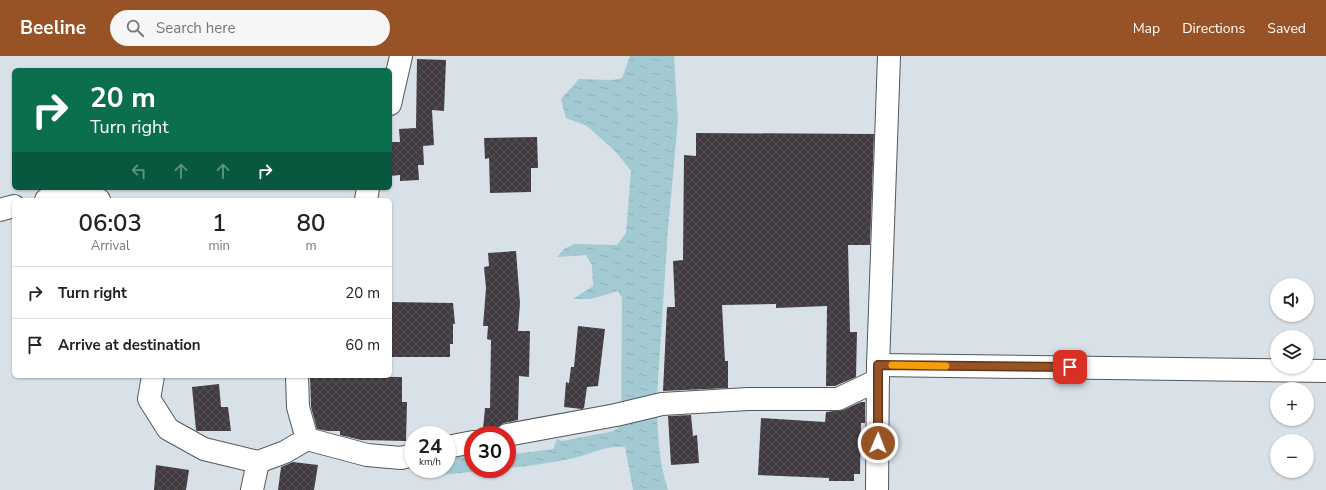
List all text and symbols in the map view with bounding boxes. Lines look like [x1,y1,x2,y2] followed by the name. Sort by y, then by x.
[110,10,390,46] search box
[20,15,86,41] text: Beeline
[124,17,146,39] icon: search
[156,18,236,38] text: Search here
[1133,19,1160,38] text: Map
[1182,19,1245,38] text: Directions
[1267,19,1306,38] text: Saved
[90,79,156,117] text: 20 m
[24,84,76,136] icon: right
[90,115,169,139] text: Turn right
[128,160,150,182] icon: left
[170,160,192,182] icon: ahead
[212,160,234,182] icon: ahead
[254,160,276,182] icon: right
[79,207,142,239] text: 06:03
[212,207,226,239] text: 1
[297,207,325,239] text: 80
[91,237,130,255] text: Arrival
[208,237,230,255] text: min
[305,237,317,255] text: m
[1270,278,1314,478] map controls
[1270,278,1314,322] button: sound
[24,282,46,304] icon: right
[58,283,127,303] text: Turn right
[345,283,380,303] text: 20 m
[1270,330,1314,374] button: layers
[24,334,46,356] icon: arrive
[58,335,201,355] text: Arrive at destination
[345,335,380,355] text: 60 m
[1053,350,1087,384] pin
[1059,356,1081,378] icon: arrive
[1270,382,1314,426] button: +
[857,422,899,464] position arrow
[464,426,516,478] speed limit sign: 30
[418,433,442,460] text: 24
[1270,434,1314,478] button: −
[419,455,441,469] text: km/h

